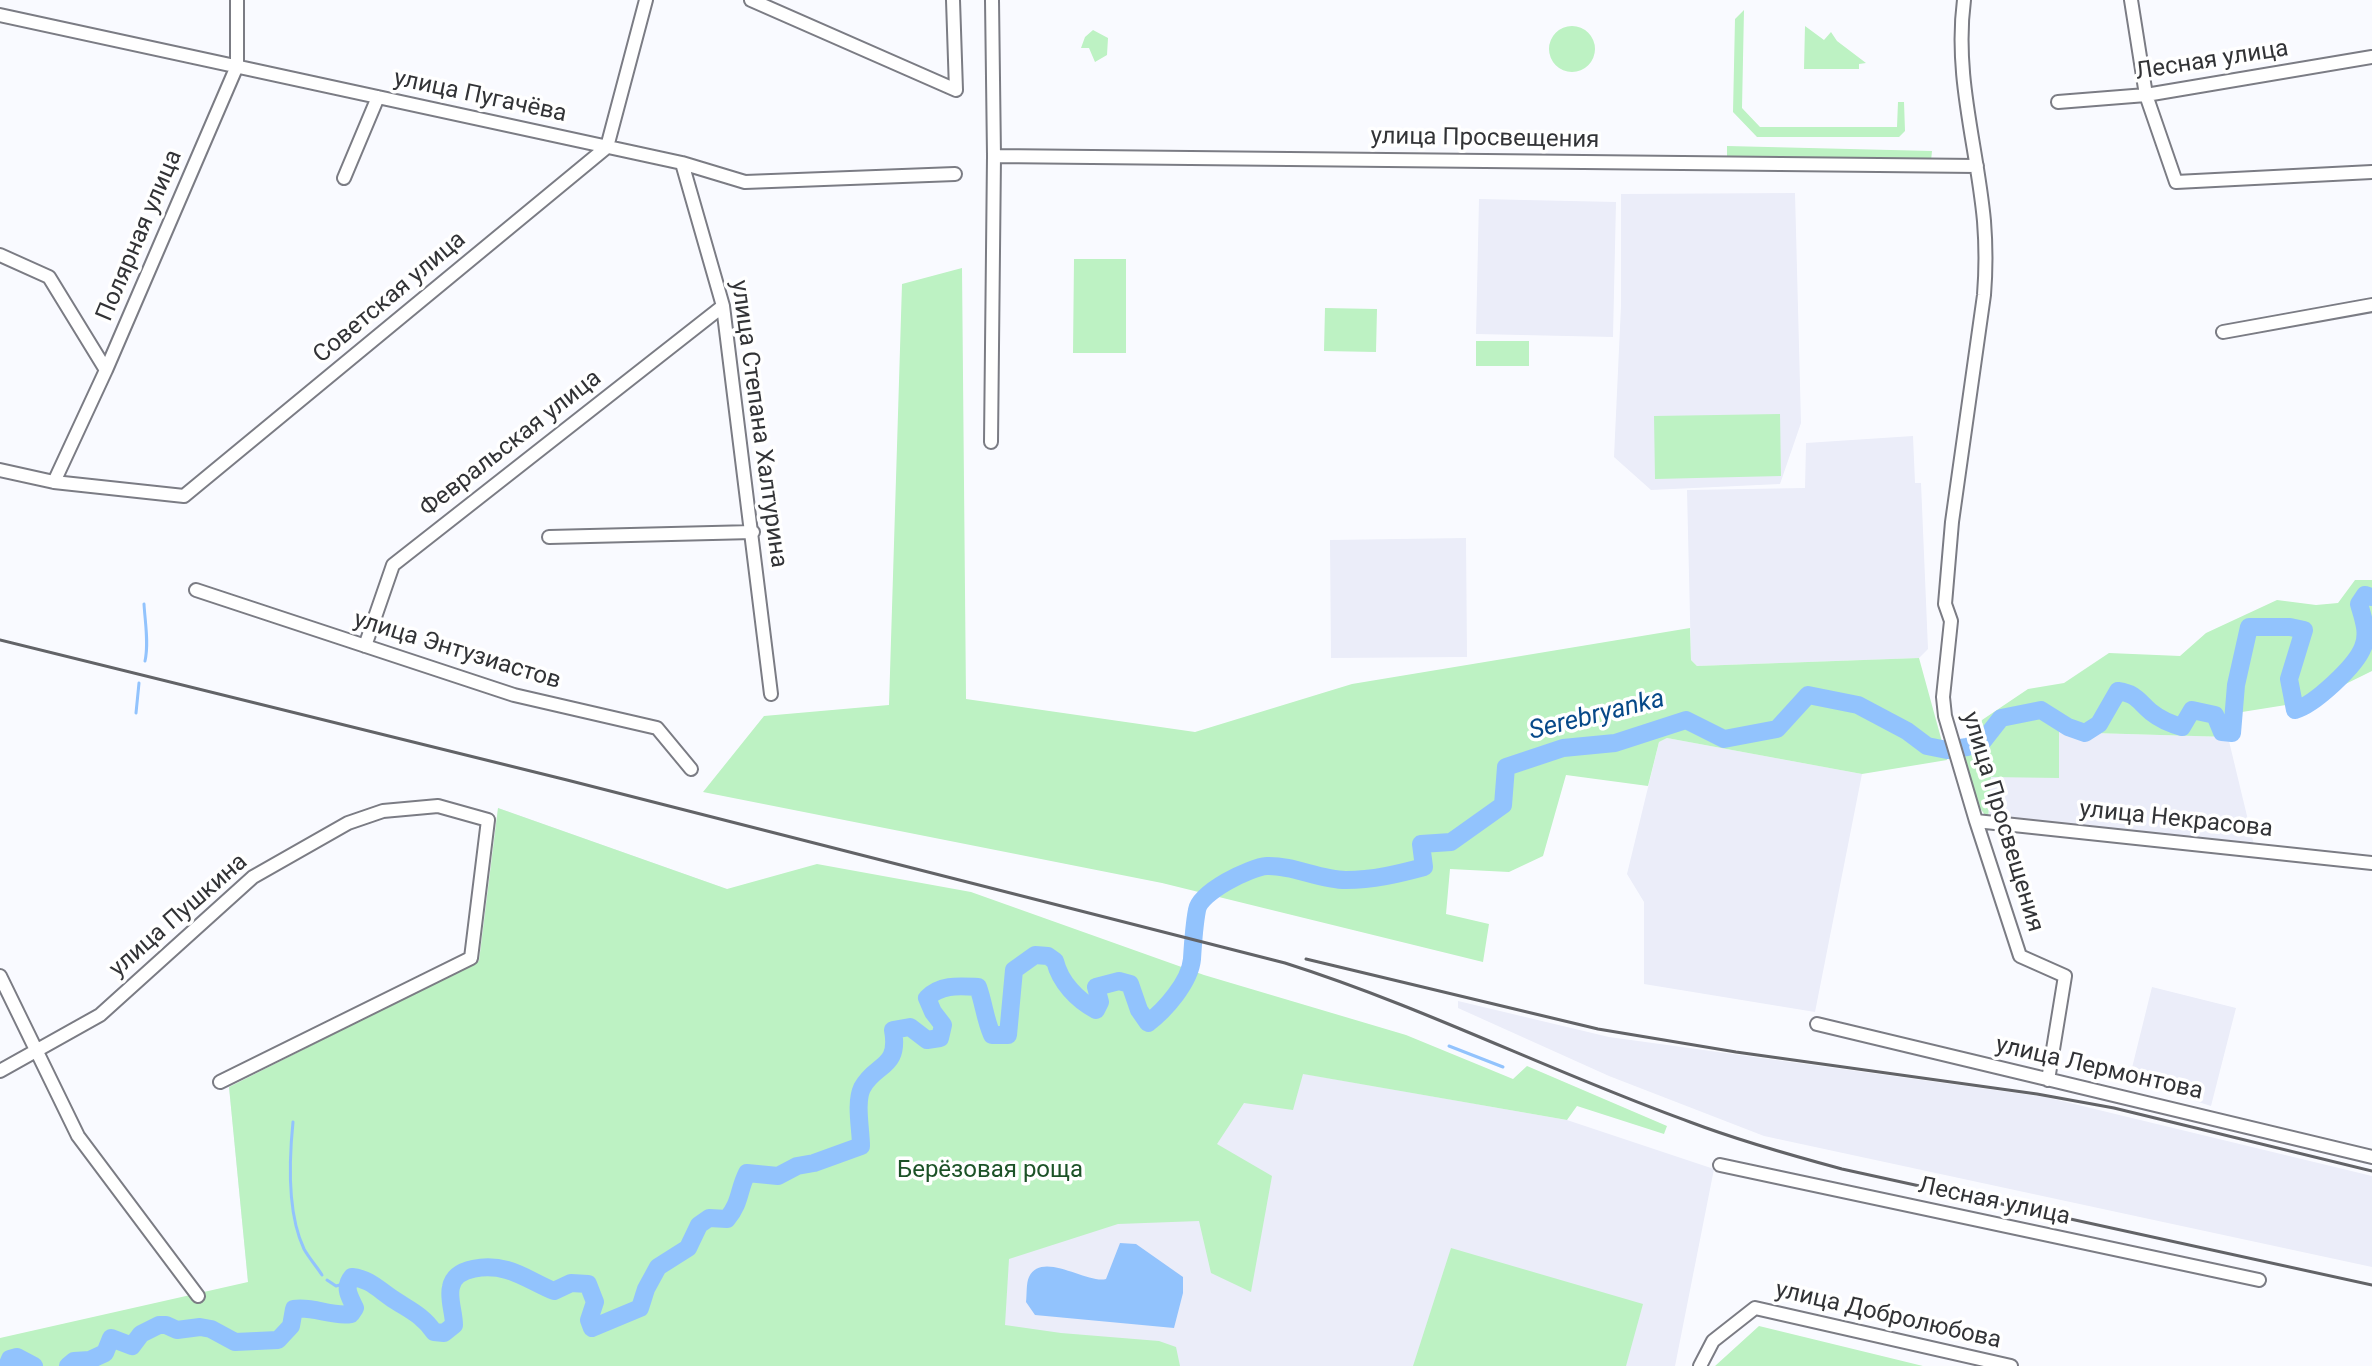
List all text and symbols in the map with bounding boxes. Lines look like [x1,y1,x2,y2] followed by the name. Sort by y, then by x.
[2134,35,2290,87] street label: Лесная улица
[391,65,569,129] street label: улица Пугачёва
[1370,123,1600,155] street label: улица Просвещения
[91,146,189,326] street label: Полярная улица
[308,226,472,370] street label: Советская улица
[724,279,792,569] street label: улица Степана Халтурина
[415,364,607,524] street label: Февральская улица
[350,606,564,696] street label: улица Энтузиастов
[1526,684,1668,748] water label: Serebryanka
[1955,708,2049,936] street label: улица Просвещения
[2078,796,2274,844] street label: улица Некрасова
[104,848,254,984] street label: улица Пушкина
[1993,1031,2205,1107] street label: улица Лермонтова
[897,1157,1083,1185] park label: Берёзовая роща
[1916,1172,2072,1232] street label: Лесная улица
[1772,1276,2004,1356] street label: улица Добролюбова

